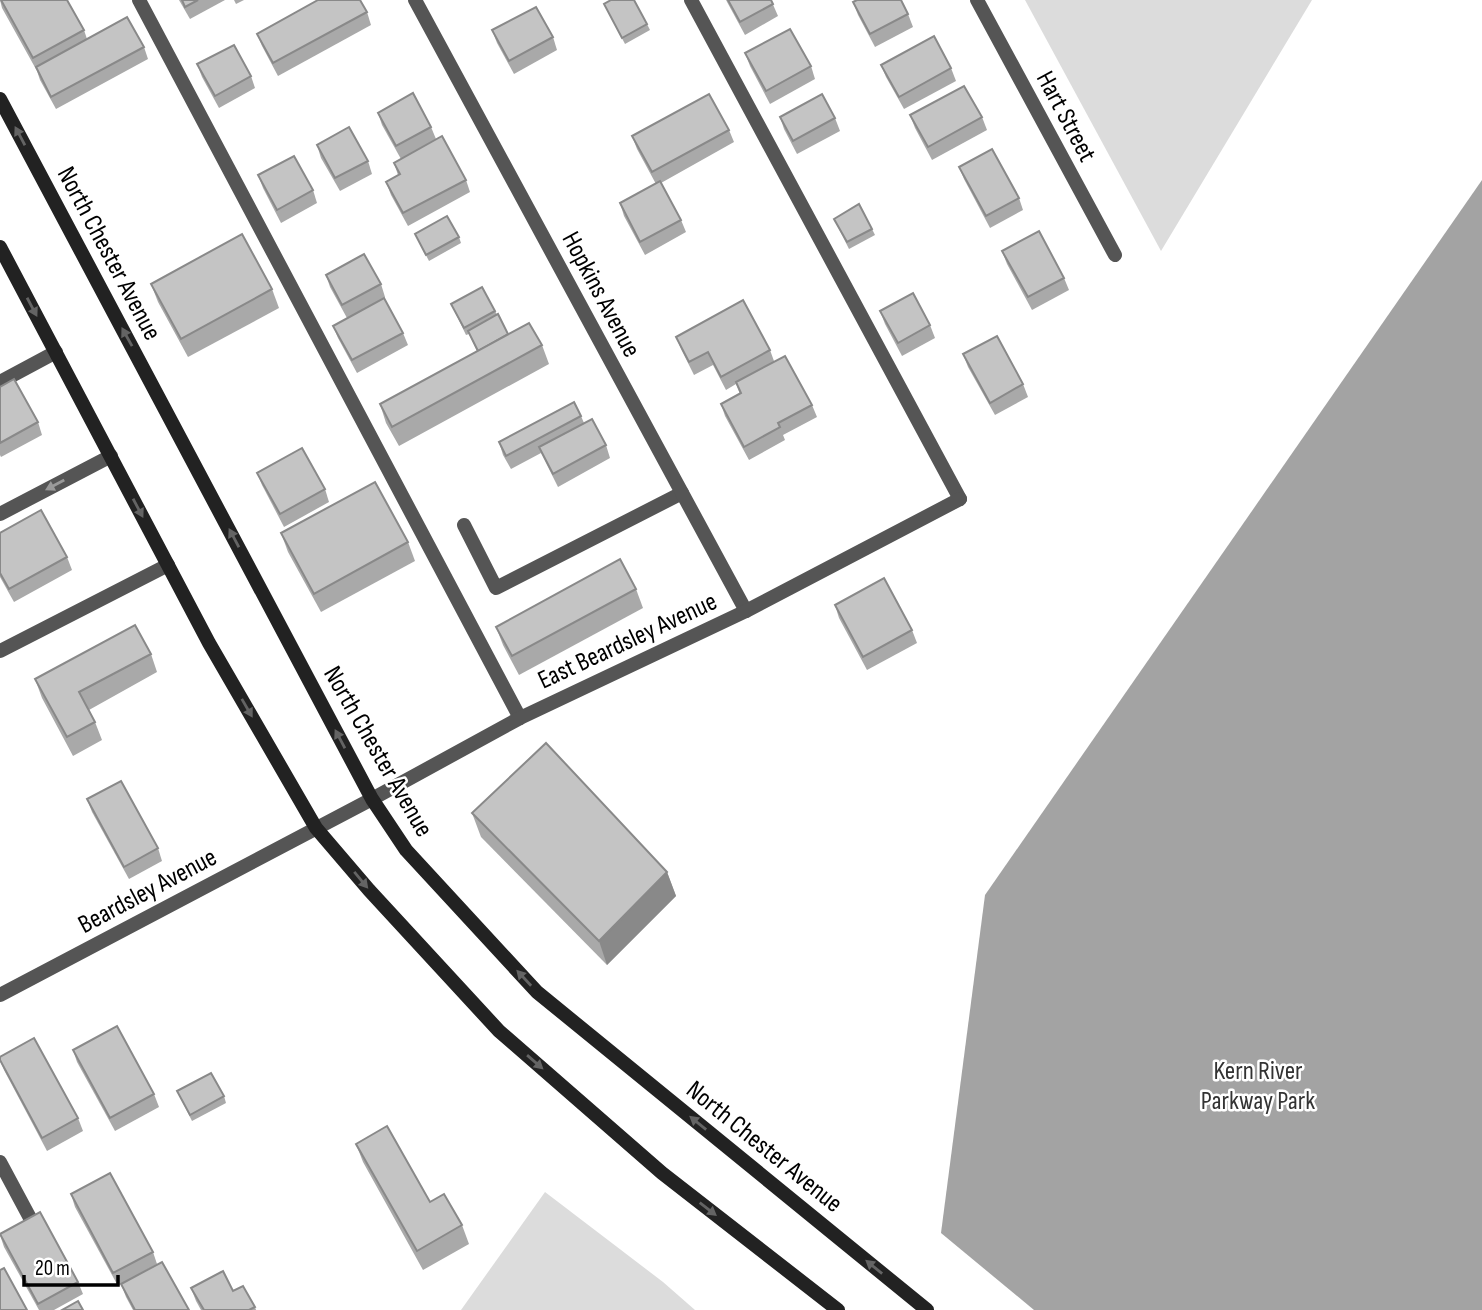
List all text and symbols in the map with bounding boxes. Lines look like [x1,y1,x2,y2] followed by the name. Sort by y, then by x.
[1029,66,1102,167] street label: Hart Street
[14,126,26,146] one-way arrow
[50,162,167,346] street label: North Chester Avenue
[555,227,647,363] street label: Hopkins Avenue
[26,297,38,317] one-way arrow
[121,327,133,346] one-way arrow
[46,479,65,491] one-way arrow
[133,498,144,518] one-way arrow
[228,528,239,548] one-way arrow
[533,586,722,696] street label: East Beardsley Avenue
[316,661,439,843] street label: North Chester Avenue
[241,698,253,718] one-way arrow
[334,729,346,748] one-way arrow
[73,842,222,941] street label: Beardsley Avenue
[353,871,369,889] one-way arrow
[516,970,532,987] one-way arrow
[526,1054,543,1069] one-way arrow
[1201,1056,1315,1117] park label: Kern River Parkway Park
[680,1075,848,1220] street label: North Chester Avenue
[690,1116,708,1131] one-way arrow
[699,1202,717,1216] one-way arrow
[24,1244,119,1288] scale bar
[35,1256,70,1281] text: 20 m
[866,1260,883,1275] one-way arrow

